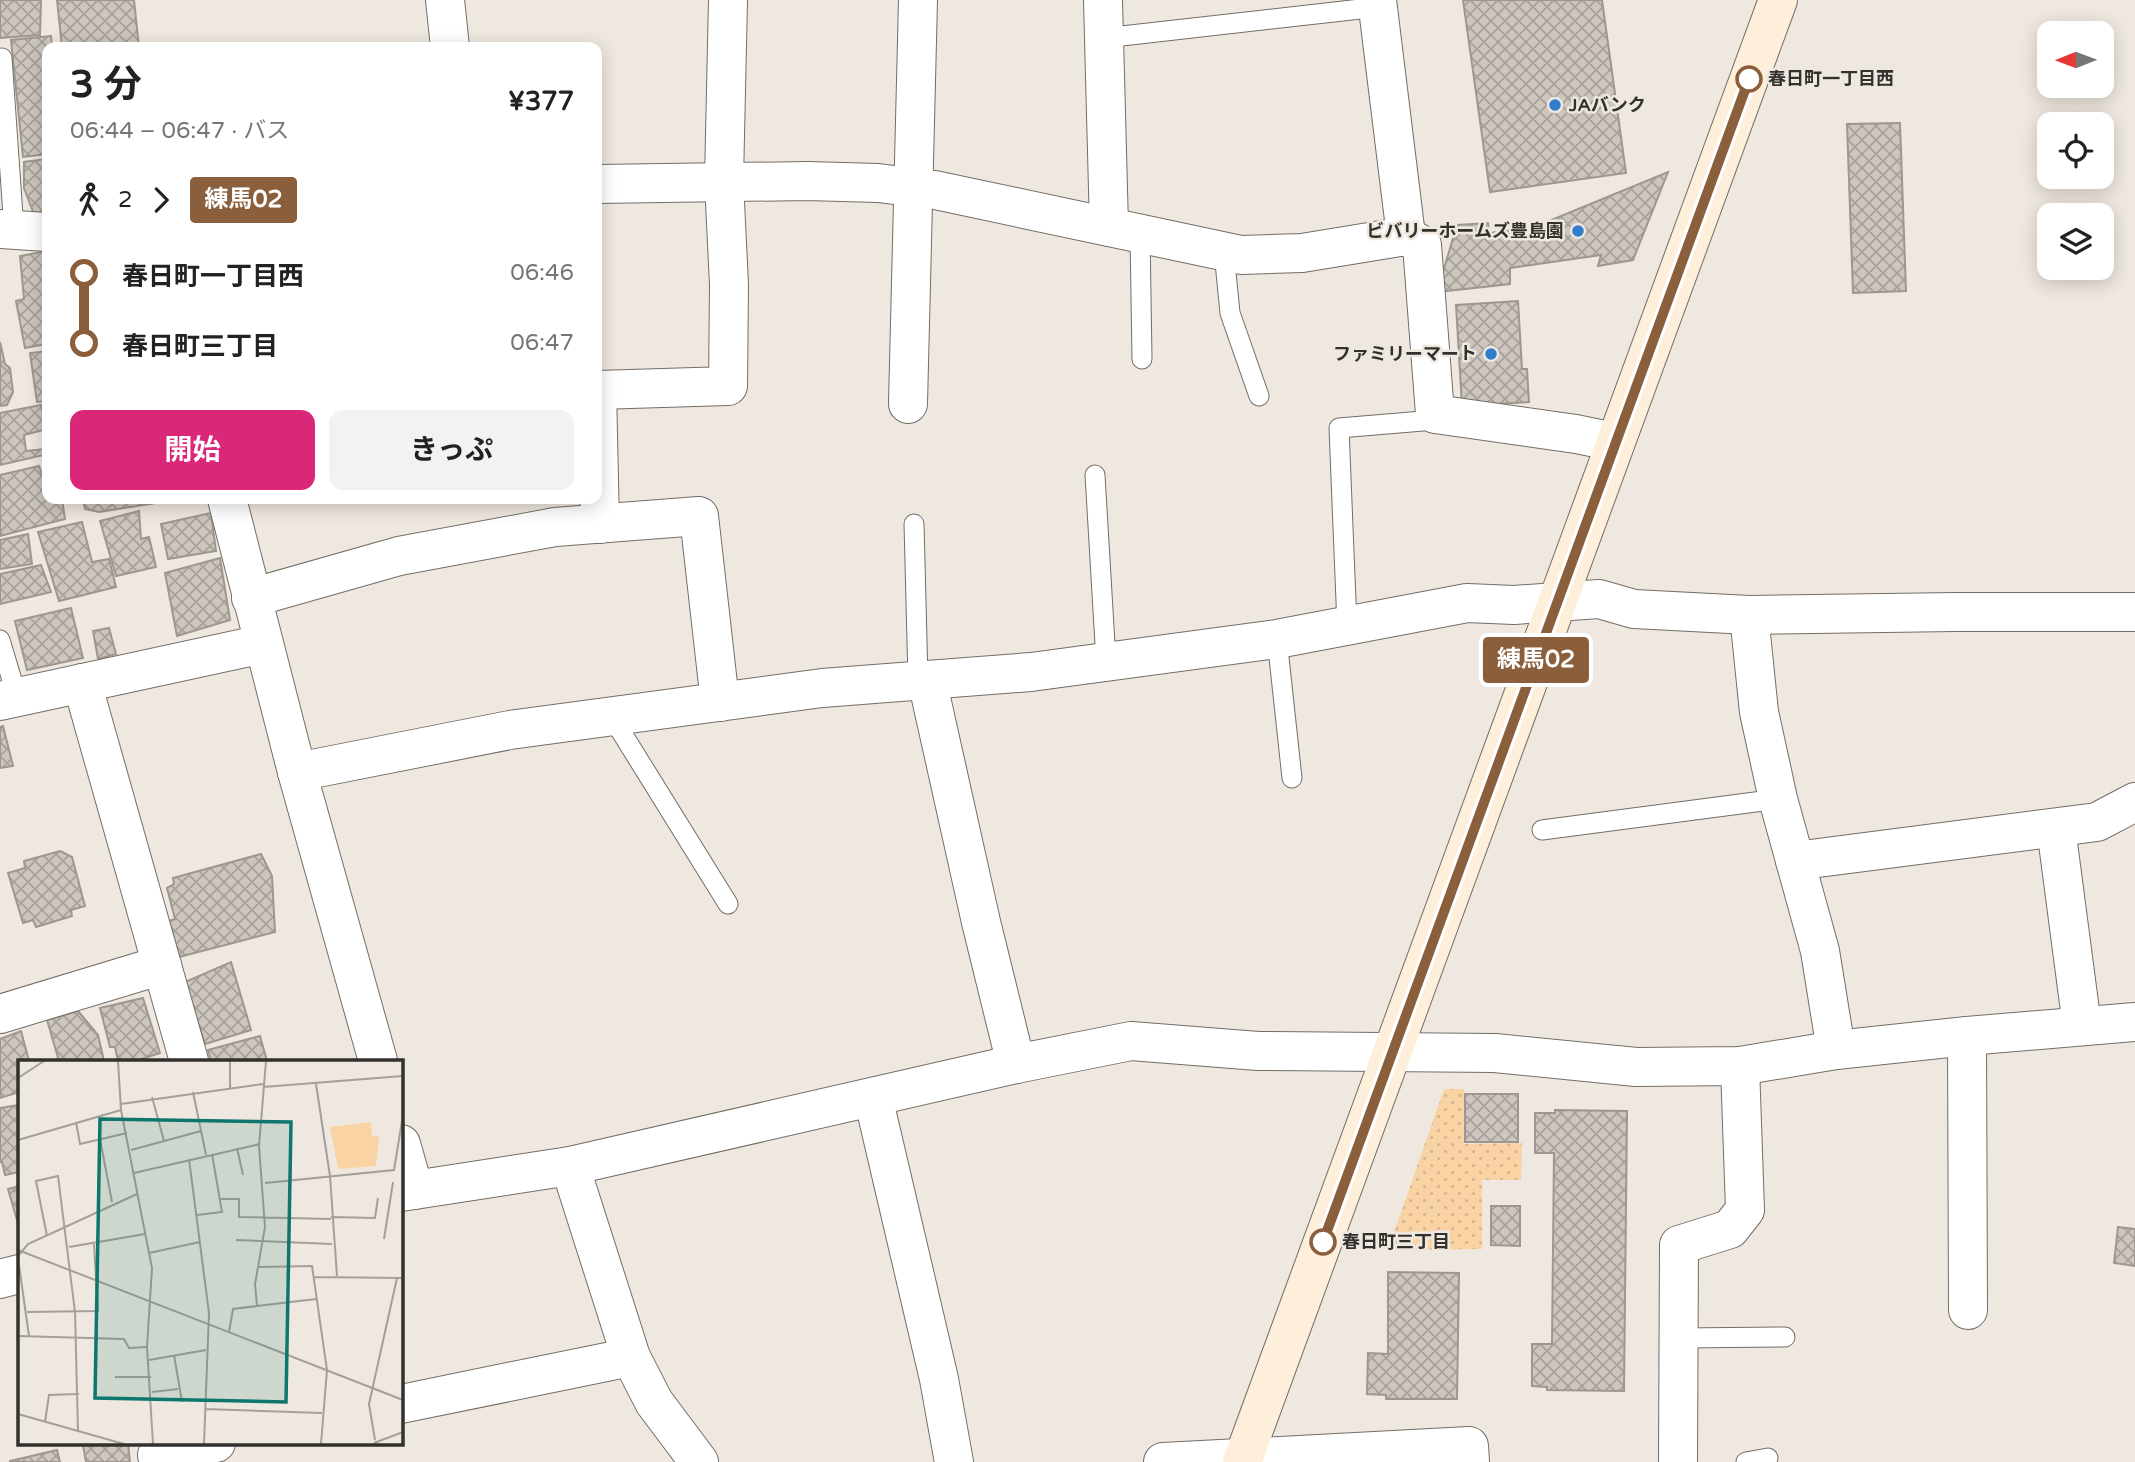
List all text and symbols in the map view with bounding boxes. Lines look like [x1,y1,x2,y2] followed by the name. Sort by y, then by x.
[2037,21,2114,98] north arrow
[2037,21,2114,280] map controls
[70,62,142,108] text: 3 分
[1736,66,1762,92] marker: 春日町一丁目西
[1768,68,1894,90] place label: 春日町一丁目西
[508,86,574,117] text: ¥377
[1568,94,1646,116] place label: JAバンク
[1547,97,1563,113] marker: JAバンク
[2037,112,2114,189] button: locate
[70,117,289,145] text: 06:44 – 06:47 · バス
[70,181,108,219] icon: walk
[142,181,180,219] icon: forward
[204,185,283,214] text: 練馬02
[118,186,132,214] text: 2
[2037,203,2114,280] button: layers
[1367,220,1564,242] place label: ビバリーホームズ豊島園
[1570,223,1586,239] marker: ビバリーホームズ豊島園
[510,259,574,287] text: 06:46
[122,261,304,292] text: 春日町一丁目西
[510,329,574,357] text: 06:47
[122,331,278,362] text: 春日町三丁目
[1333,343,1477,365] place label: ファミリーマート
[1483,346,1499,362] marker: ファミリーマート
[70,410,315,490] button: 開始
[329,410,574,490] button: きっぷ
[1487,637,1585,683] line badge: 練馬02
[1497,645,1575,674] text: 練馬02
[18,1060,402,1444] inset map
[1310,1229,1336,1255] marker: 春日町三丁目
[1342,1231,1450,1253] place label: 春日町三丁目

